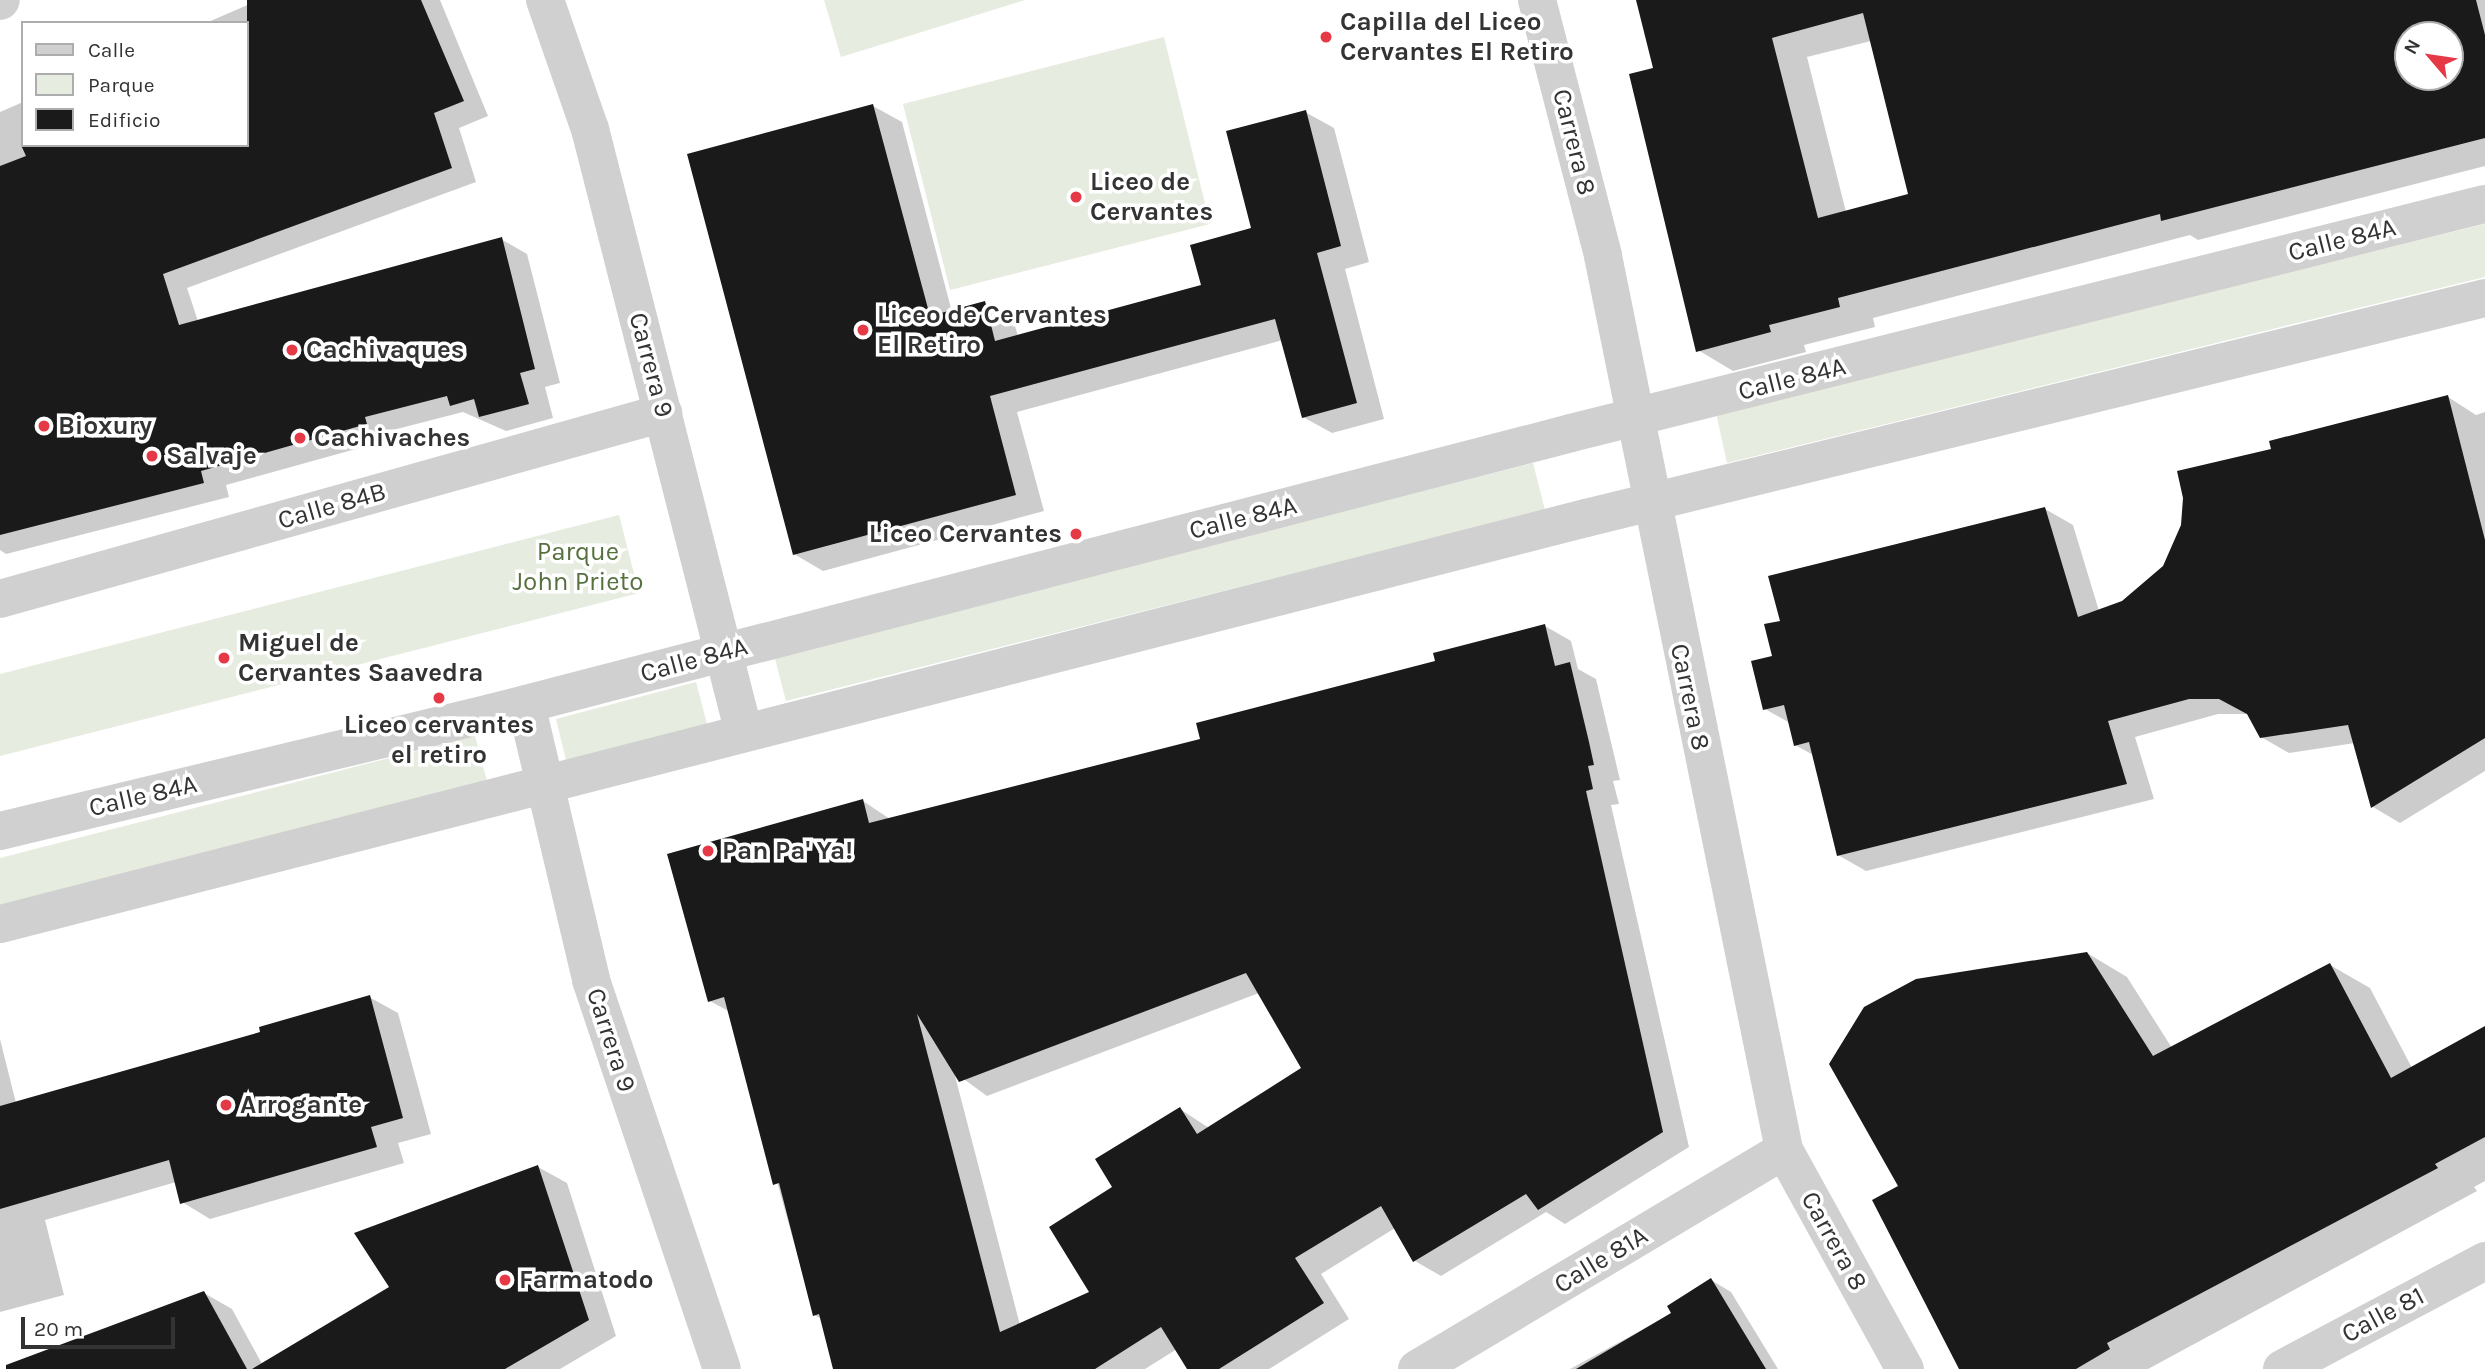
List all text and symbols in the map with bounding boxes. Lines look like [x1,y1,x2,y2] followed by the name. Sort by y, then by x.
[1340,6,1574,68] place label: Capilla del Liceo Cervantes El Retiro
[21,21,248,147] legend
[2394,21,2464,91] north arrow
[1318,29,1334,45] marker: Capilla del Liceo Cervantes El Retiro
[2399,35,2425,58] text: N
[88,38,135,62] text: Calle
[88,73,155,97] text: Parque
[1546,86,1602,198] street label: Carrera 8
[88,108,161,132] text: Edificio
[1090,166,1213,228] place label: Liceo de Cervantes
[1068,189,1084,205] marker: Liceo de Cervantes
[2285,212,2399,268] street label: Calle 84A
[877,299,1107,360] place label: Liceo de Cervantes El Retiro
[622,309,680,421] street label: Carrera 9
[855,322,871,338] marker: Liceo de Cervantes El Retiro
[306,334,465,366] place label: Cachivaques
[284,342,300,358] marker: Cachivaques
[1735,351,1849,407] street label: Calle 84A
[58,410,152,442] place label: Bioxury
[36,418,52,434] marker: Bioxury
[314,422,470,454] place label: Cachivaches
[292,430,308,446] marker: Cachivaches
[166,440,257,472] place label: Salvaje
[144,448,160,464] marker: Salvaje
[274,476,390,536] street label: Calle 84B
[1186,490,1300,546] street label: Calle 84A
[869,518,1062,550] place label: Liceo Cervantes
[1068,526,1084,542] marker: Liceo Cervantes
[512,536,644,598] park label: Parque John Prieto
[238,627,483,688] place label: Miguel de Cervantes Saavedra
[637,631,751,689] street label: Calle 84A
[1663,641,1717,753] street label: Carrera 8
[216,650,232,666] marker: Miguel de Cervantes Saavedra
[431,690,447,706] marker: Liceo cervantes el retiro
[344,709,534,770] place label: Liceo cervantes el retiro
[86,768,200,824] street label: Calle 84A
[722,835,853,867] place label: Pan Pa' Ya!
[700,843,716,859] marker: Pan Pa' Ya!
[580,984,642,1096] street label: Carrera 9
[240,1089,362,1121] place label: Arrogante
[218,1097,234,1113] marker: Arrogante
[1794,1186,1874,1296] street label: Carrera 8
[1548,1220,1654,1300] street label: Calle 81A
[519,1264,654,1296] place label: Farmatodo
[497,1272,513,1288] marker: Farmatodo
[2336,1280,2430,1350] street label: Calle 81
[24,1302,178,1346] scale bar
[34,1317,83,1341] text: 20 m

